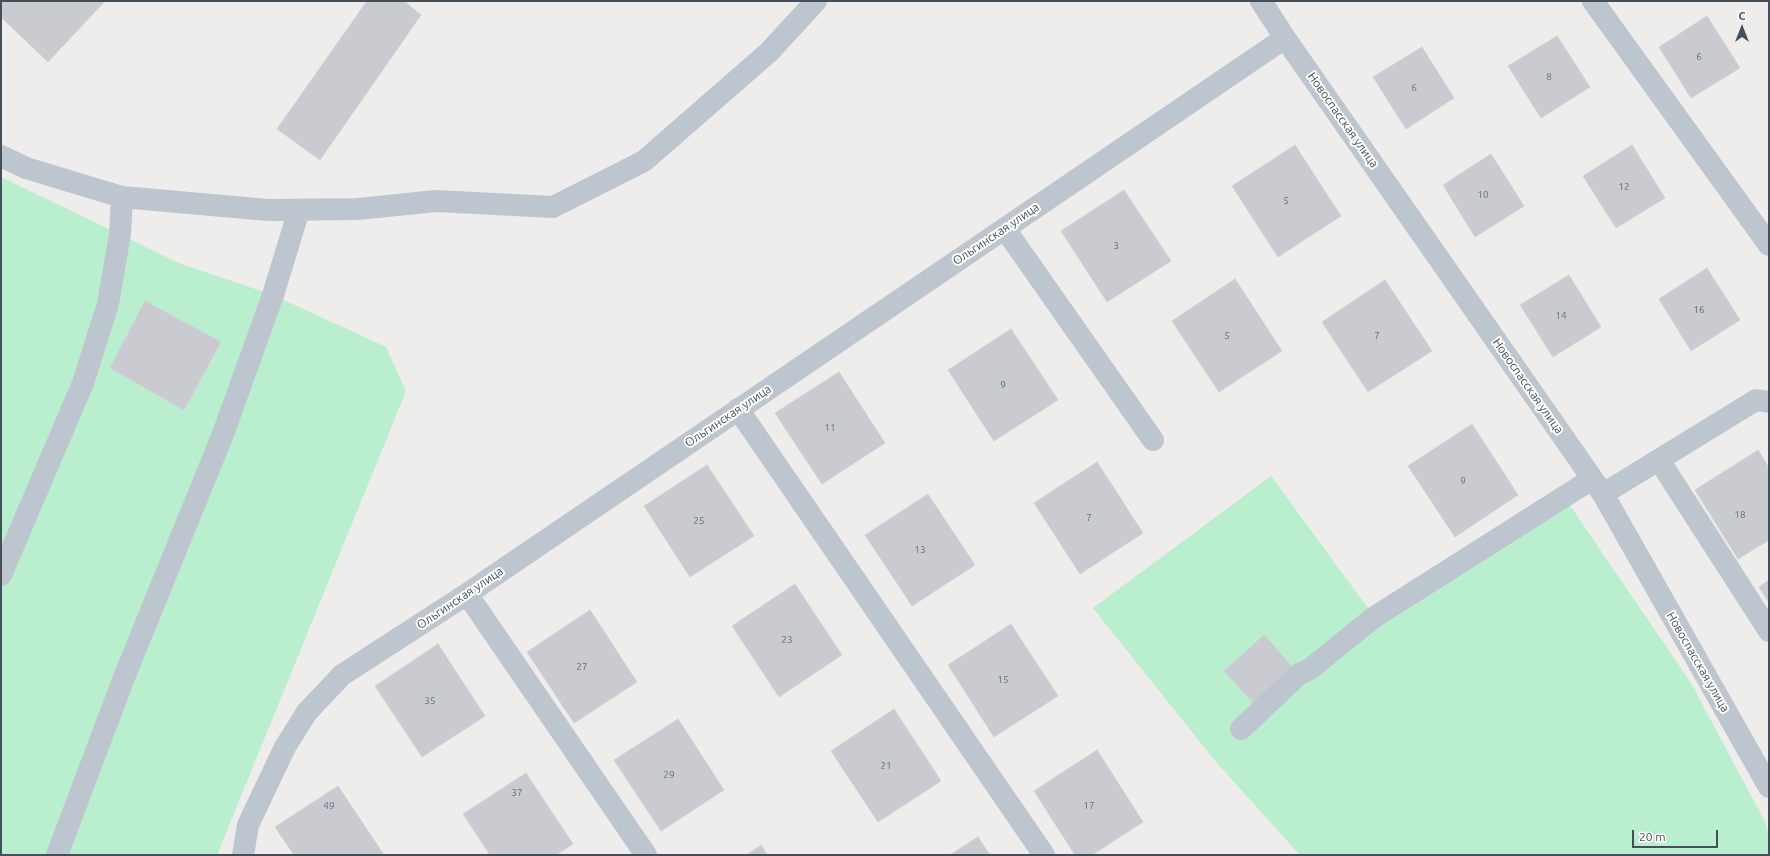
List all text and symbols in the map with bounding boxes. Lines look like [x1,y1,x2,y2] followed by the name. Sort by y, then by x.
[1722,8,1762,48] north arrow
[1738,10,1746,22] text: С
[1696,51,1702,63] house number: 6
[1305,70,1381,170] street label: Новоспасская улица
[1546,71,1552,83] house number: 8
[1411,82,1417,94] house number: 6
[1618,181,1630,193] house number: 12
[1477,189,1489,201] house number: 10
[1283,195,1289,207] house number: 5
[950,200,1042,268] street label: Ольгинская улица
[1113,240,1119,252] house number: 3
[1693,304,1705,316] house number: 16
[1555,310,1567,322] house number: 14
[1224,330,1230,342] house number: 5
[1374,330,1380,342] house number: 7
[1490,336,1566,436] street label: Новоспасская улица
[1000,379,1006,391] house number: 9
[682,382,774,450] street label: Ольгинская улица
[824,422,836,434] house number: 11
[1460,475,1466,487] house number: 9
[1734,509,1746,521] house number: 18
[1086,512,1092,524] house number: 7
[693,515,705,527] house number: 25
[914,544,926,556] house number: 13
[414,564,506,632] street label: Ольгинская улица
[1663,609,1733,715] street label: Новоспасская улица
[781,634,793,646] house number: 23
[576,661,588,673] house number: 27
[997,674,1009,686] house number: 15
[424,695,436,707] house number: 35
[880,760,892,772] house number: 21
[663,769,675,781] house number: 29
[511,787,523,799] house number: 37
[323,800,335,812] house number: 49
[1083,800,1095,812] house number: 17
[1634,822,1720,848] scale bar
[1639,830,1666,843] text: 20 m

